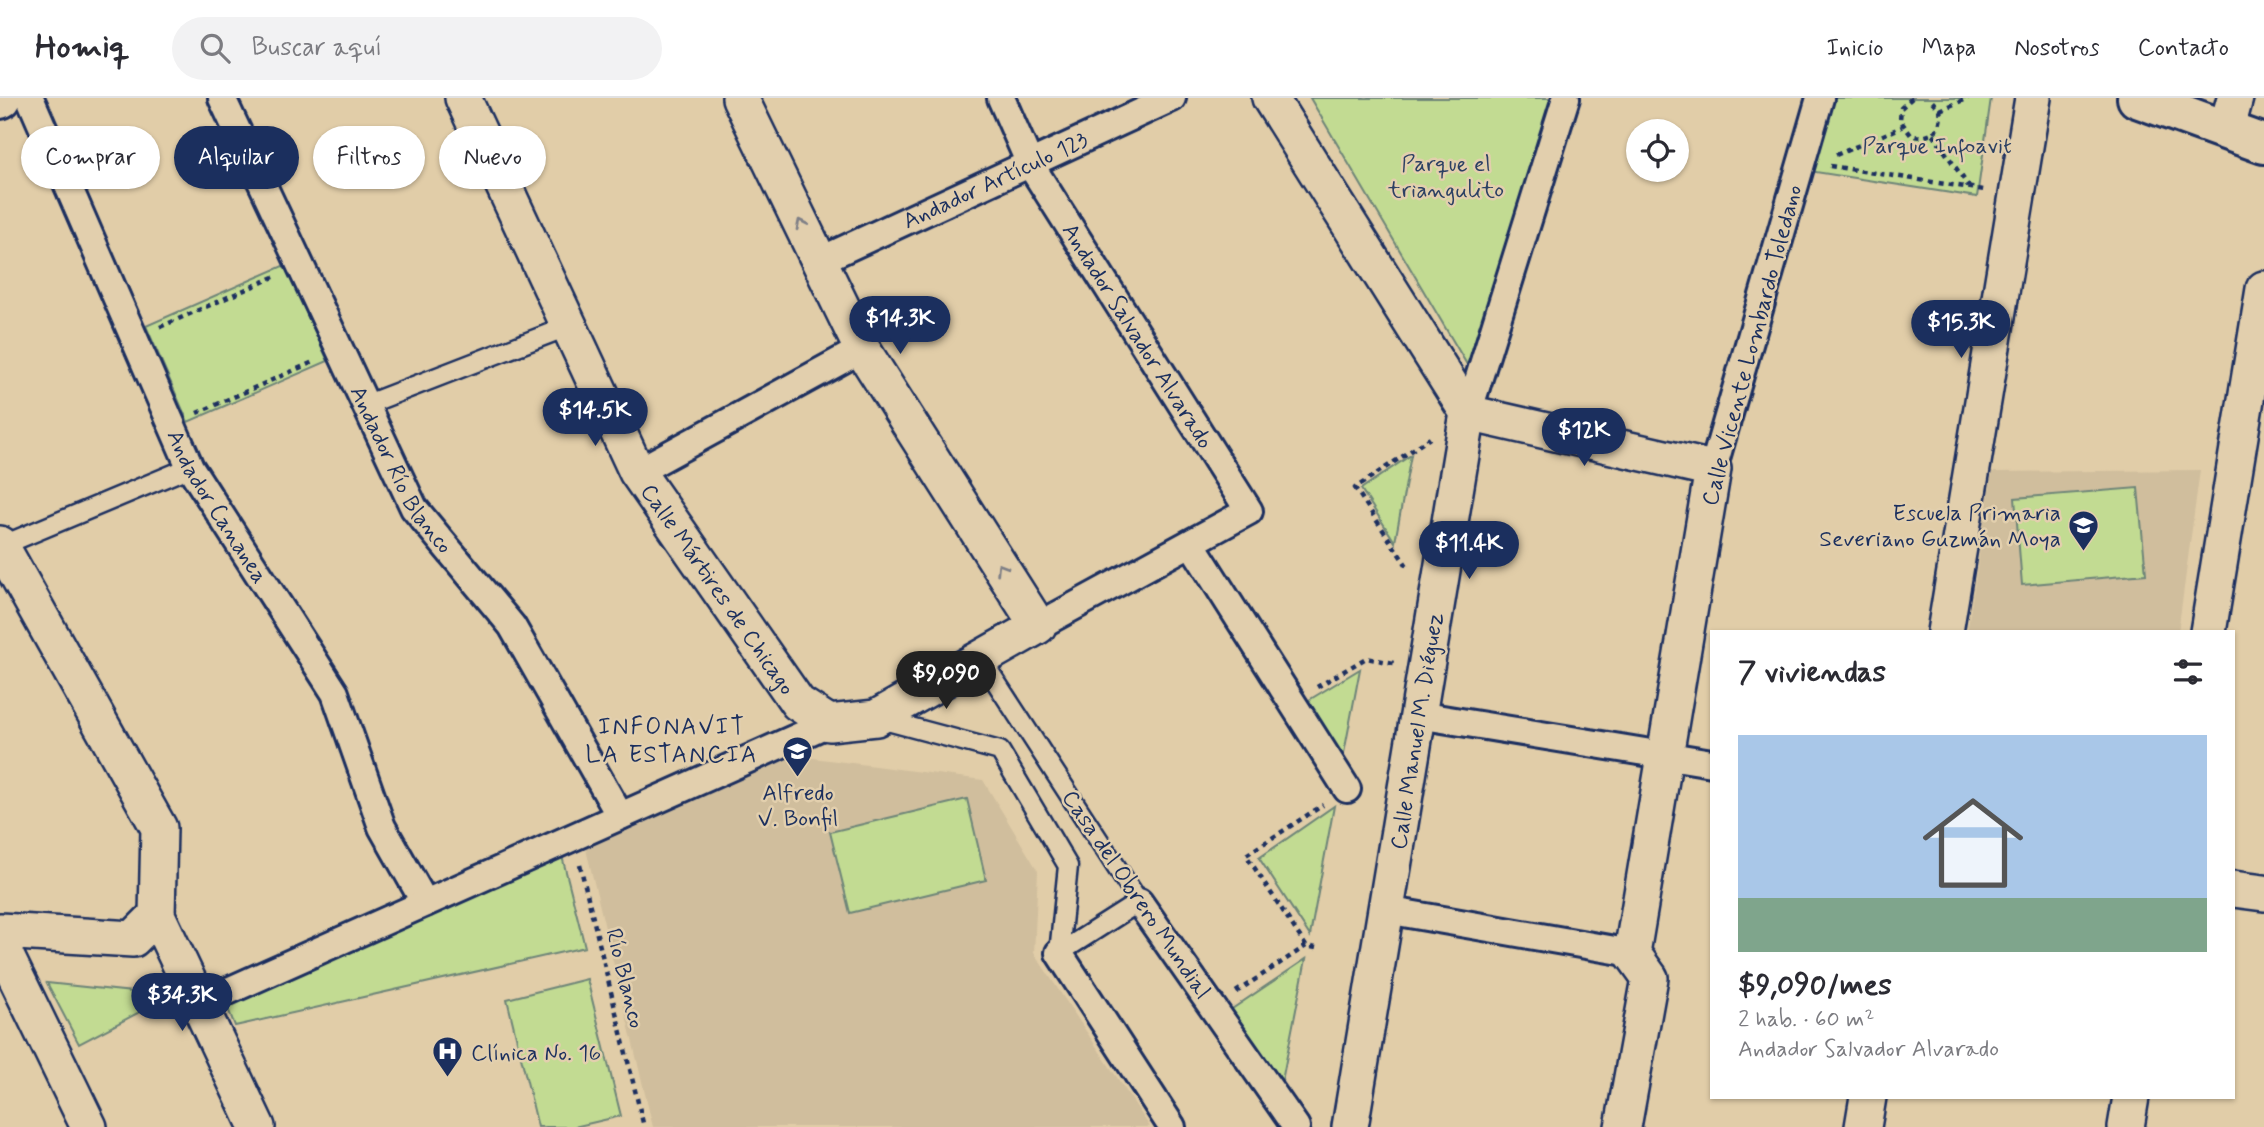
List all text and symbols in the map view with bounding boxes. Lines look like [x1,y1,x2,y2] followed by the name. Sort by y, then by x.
[172,17,662,80] search box
[35,26,130,70] text: Homiq
[196,29,234,67] icon: search
[252,31,382,65] text: Buscar aquí
[1826,33,1884,64] text: Inicio
[1922,33,1976,64] text: Mapa
[2014,33,2100,64] text: Nosotros
[2138,33,2229,64] text: Contacto
[1626,119,1689,182] map controls
[1626,119,1689,182] button: locate
[21,126,160,189] chip: Comprar
[174,126,299,189] chip: Alquilar
[313,126,425,189] chip: Filtros
[439,126,546,189] chip: Nuevo
[899,126,1093,237] street label: Andador Artículo 123
[1862,132,2012,163] park label: Parque Infoavit
[1387,150,1504,206] park label: Parque el triangulito
[1696,182,1810,509] street label: Calle Vicente Lombardo Toledano
[796,218,810,231] one-way arrow
[1054,218,1219,455] street label: Andador Salvador Alvarado
[843,296,957,356] pin: $14.3K
[1904,300,2018,360] pin: $15.3K
[865,304,935,334] text: $14.3K
[1927,308,1995,338] text: $15.3K
[342,381,459,561] street label: Andador Río Blanco
[538,388,652,448] pin: $14.5K
[559,396,631,426] text: $14.5K
[1543,408,1625,468] pin: $12K
[1558,416,1610,446] text: $12K
[159,426,274,590] street label: Andador Cananea
[633,478,801,702] street label: Calle Mártires de Chicago
[1819,499,2061,555] place label: Escuela Primaria Severiano Guzmán Moya
[2067,508,2101,552] school or university icon: Escuela Primaria Severiano Guzmán Moya
[1412,522,1526,581] pin: $11.4K
[1435,529,1503,559] text: $11.4K
[997,563,1010,576] one-way arrow
[1384,611,1452,852] street label: Calle Manuel M. Diéguez
[889,652,1003,711] pin: $9,090
[1738,653,1886,692] text: 7 viviendas
[2169,653,2207,691] icon: filters
[912,659,980,689] text: $9,090
[585,712,759,771] district label: INFONAVIT LA ESTANCIA
[781,734,815,778] school or university icon: Alfredo V. Bonfil
[758,779,838,835] place label: Alfredo V. Bonfil
[1910,780,2036,906] icon: home
[1054,785,1217,1006] street label: Casa del Obrero Mundial
[597,925,651,1032] street label: Río Blanco
[1738,966,1892,1005] text: $9,090/mes
[125,974,239,1033] pin: $34.3K
[147,981,217,1011] text: $34.3K
[1738,1005,1874,1035] text: 2 hab. · 60 m²
[431,1035,465,1079] hospital icon: Clínica No. 16
[1738,1035,1999,1065] text: Andador Salvador Alvarado
[471,1039,601,1069] place label: Clínica No. 16

